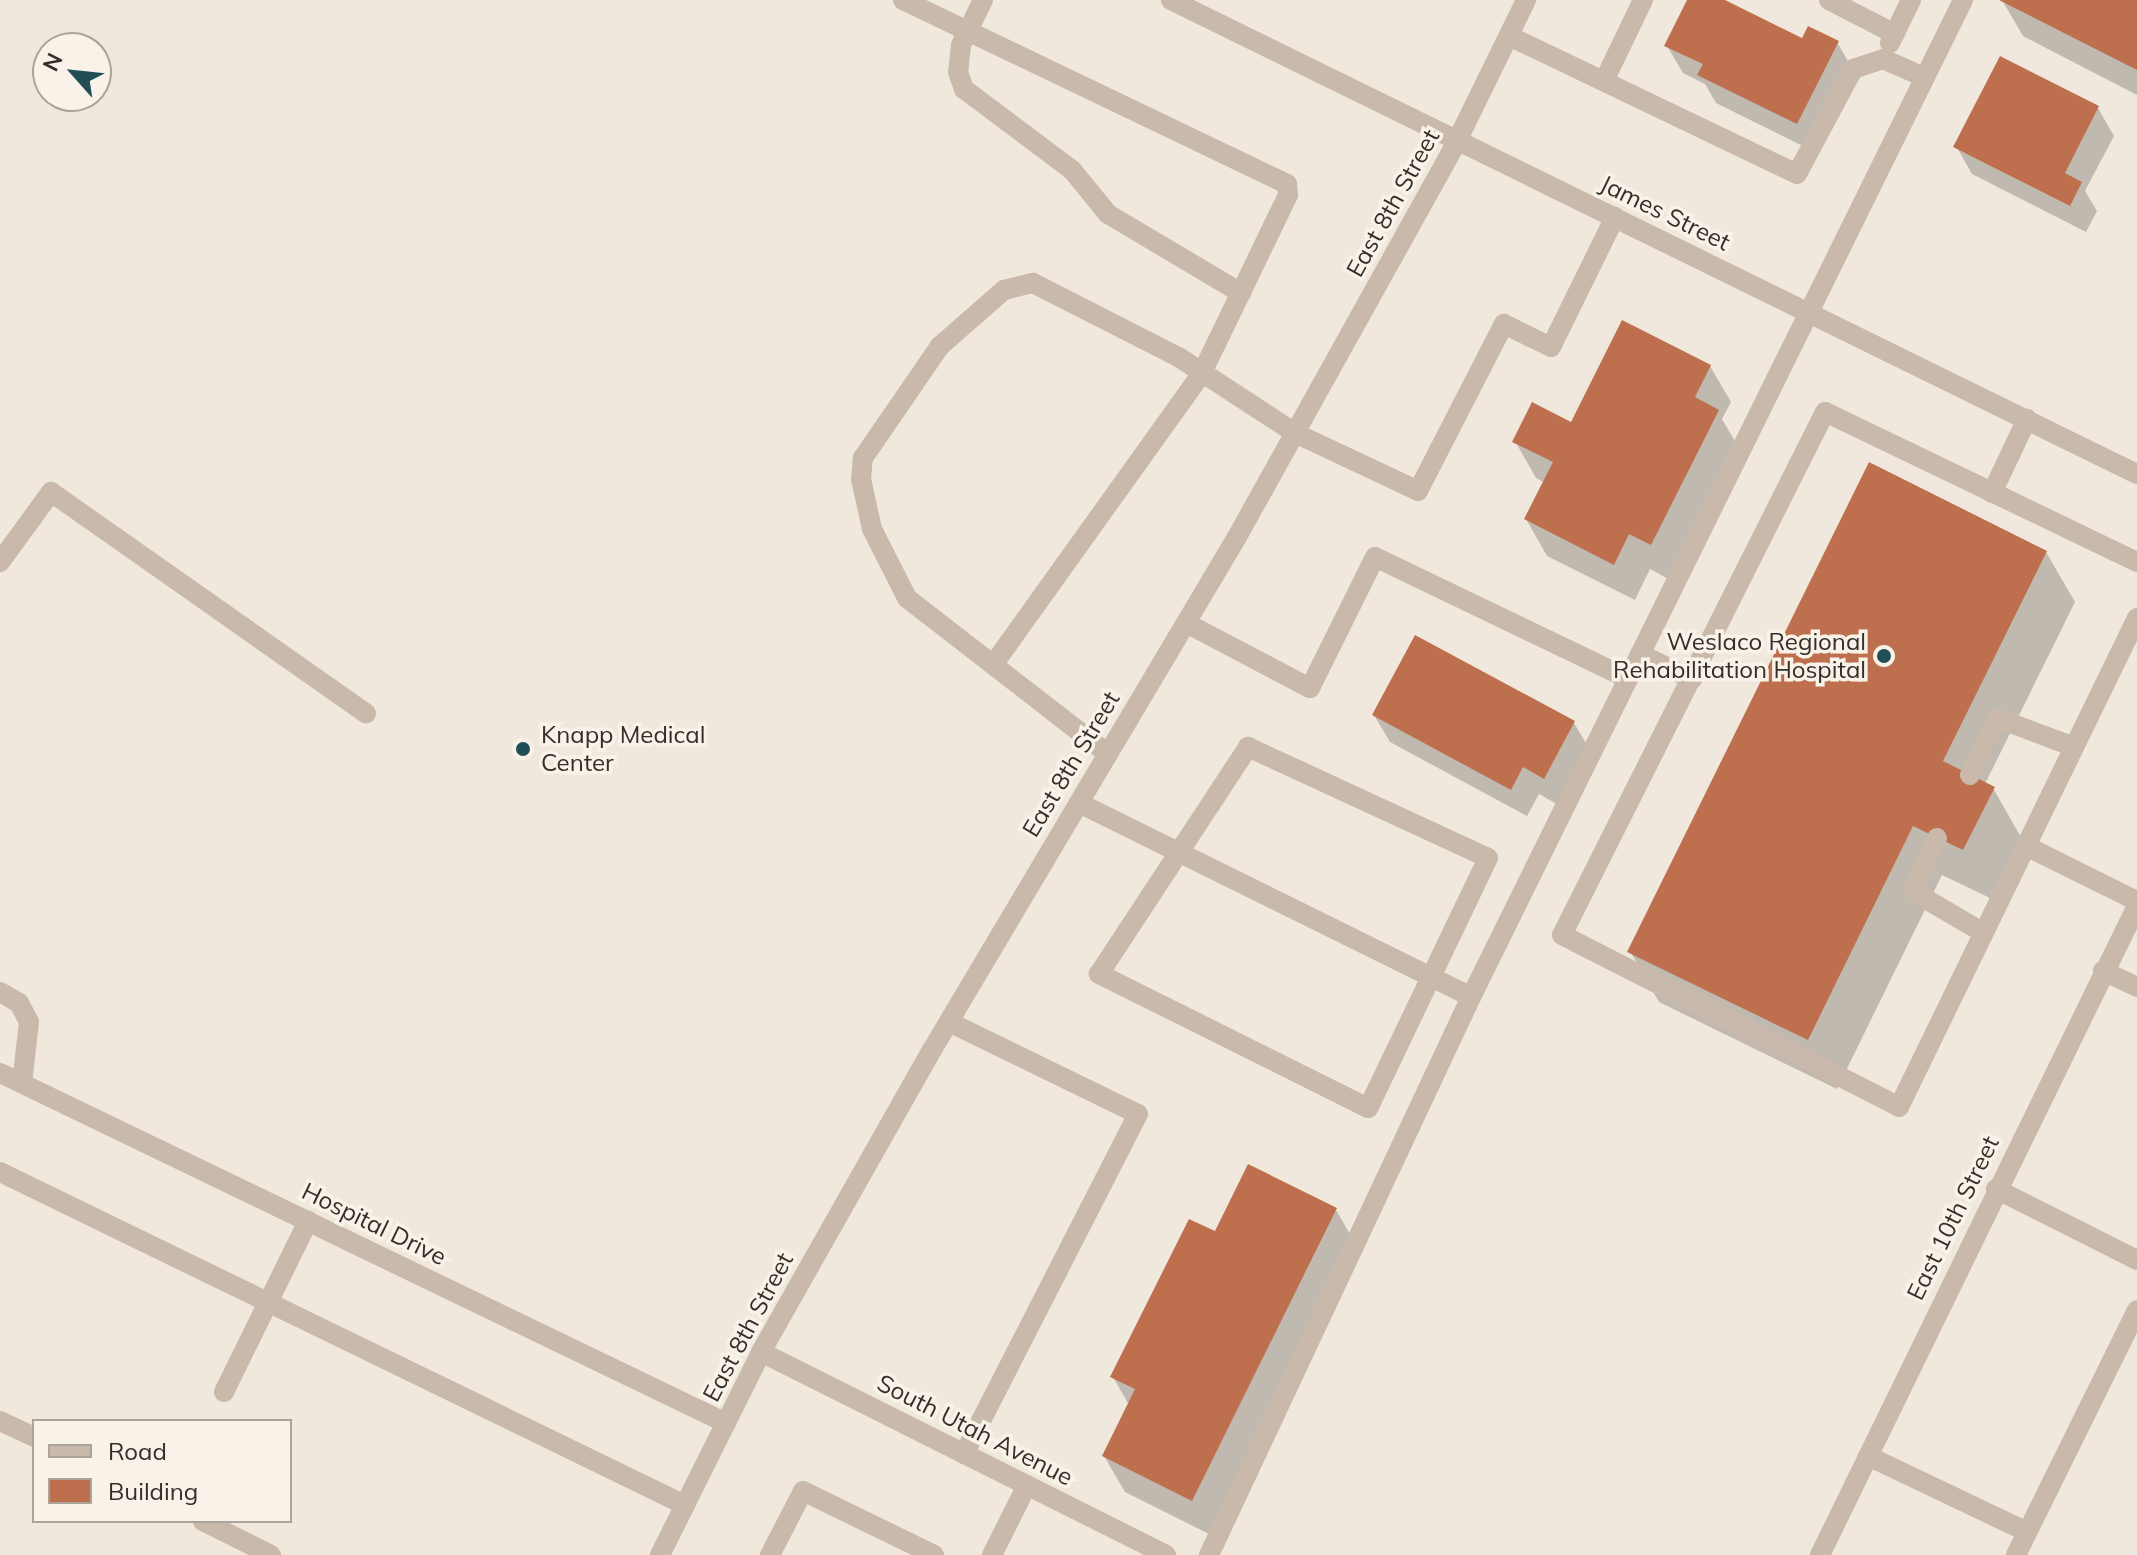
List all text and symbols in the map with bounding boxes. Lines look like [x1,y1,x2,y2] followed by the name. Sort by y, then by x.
[32,32,112,112] north arrow
[36,48,69,76] text: N
[1341,124,1445,282] street label: East 8th Street
[1595,169,1735,257] street label: James Street
[1613,628,1866,684] place label: Weslaco Regional Rehabilitation Hospital
[1873,645,1895,667] marker: Weslaco Regional Rehabilitation Hospital
[1016,686,1126,842] street label: East 8th Street
[541,721,705,777] place label: Knapp Medical Center
[512,738,534,760] marker: Knapp Medical Center
[1901,1131,2005,1305] street label: East 10th Street
[297,1177,451,1271] street label: Hospital Drive
[697,1248,799,1406] street label: East 8th Street
[872,1368,1078,1492] street label: South Utah Avenue
[32,1419,292,1523] legend
[108,1436,167,1466] text: Road
[108,1476,198,1506] text: Building

